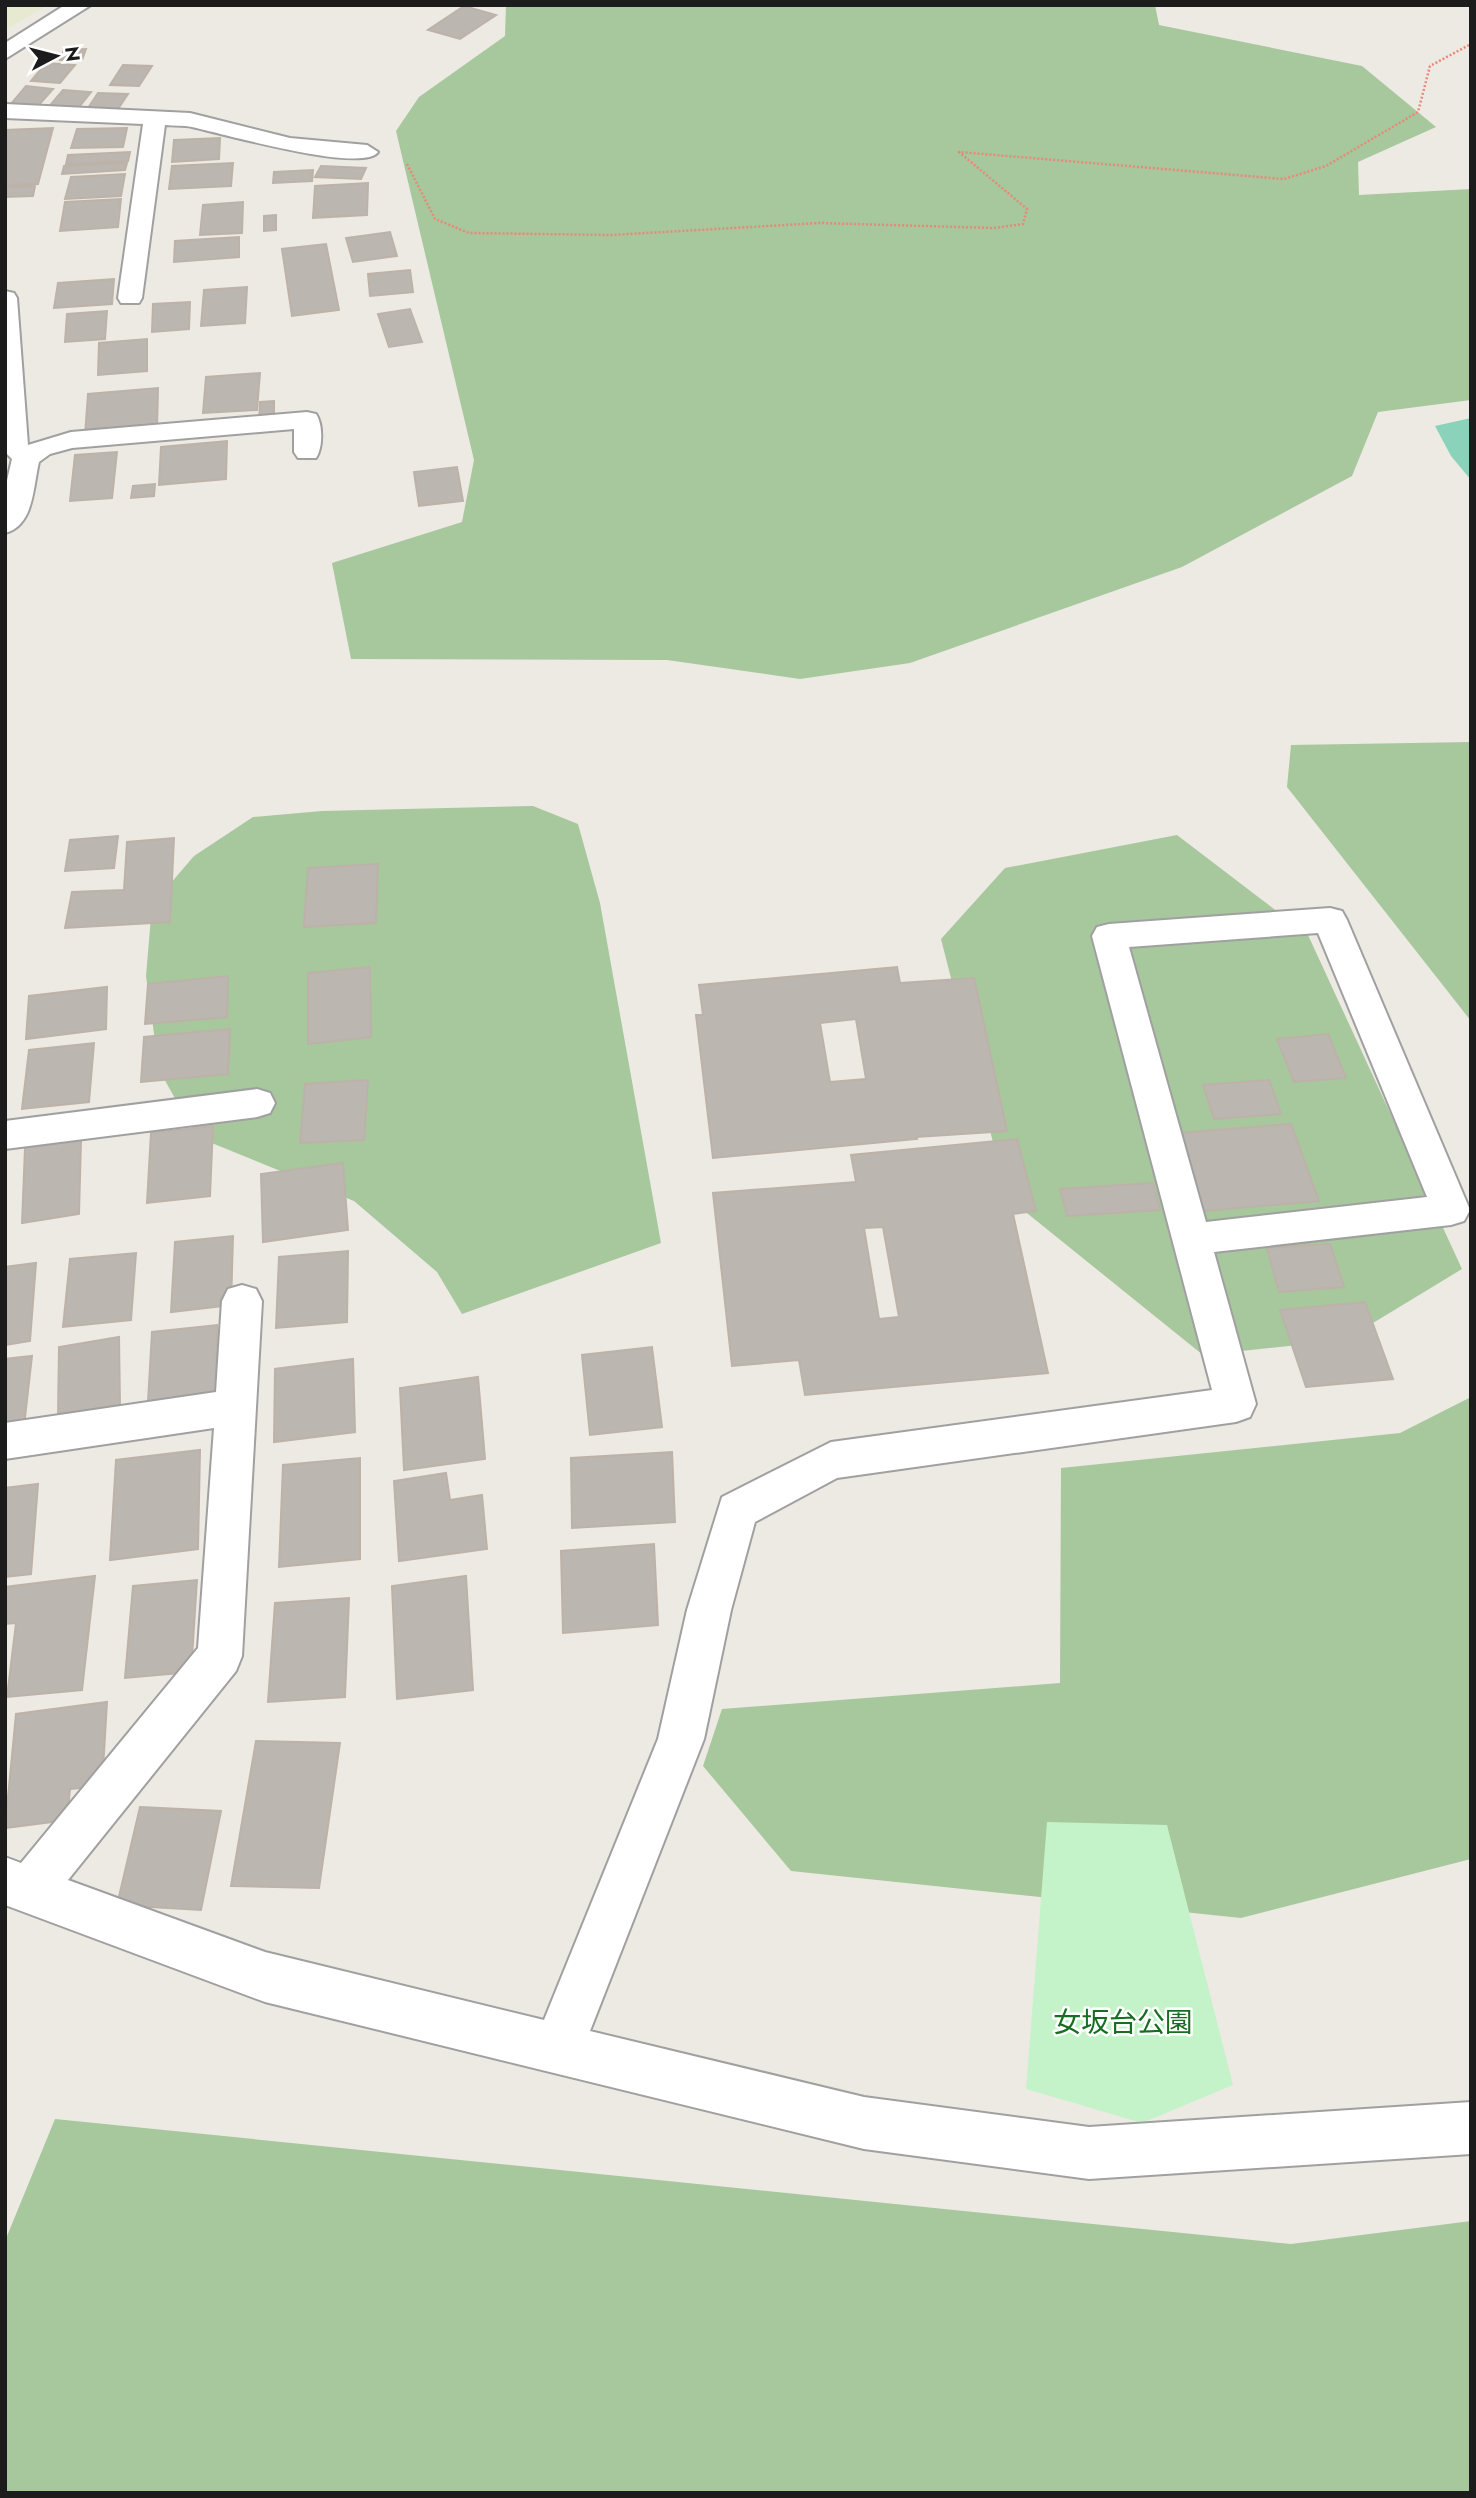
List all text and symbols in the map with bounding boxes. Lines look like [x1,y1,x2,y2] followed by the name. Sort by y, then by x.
[21,21,91,91] north arrow
[58,45,87,63] text: N
[1053,2002,1193,2043] park label: 女坂台公園

